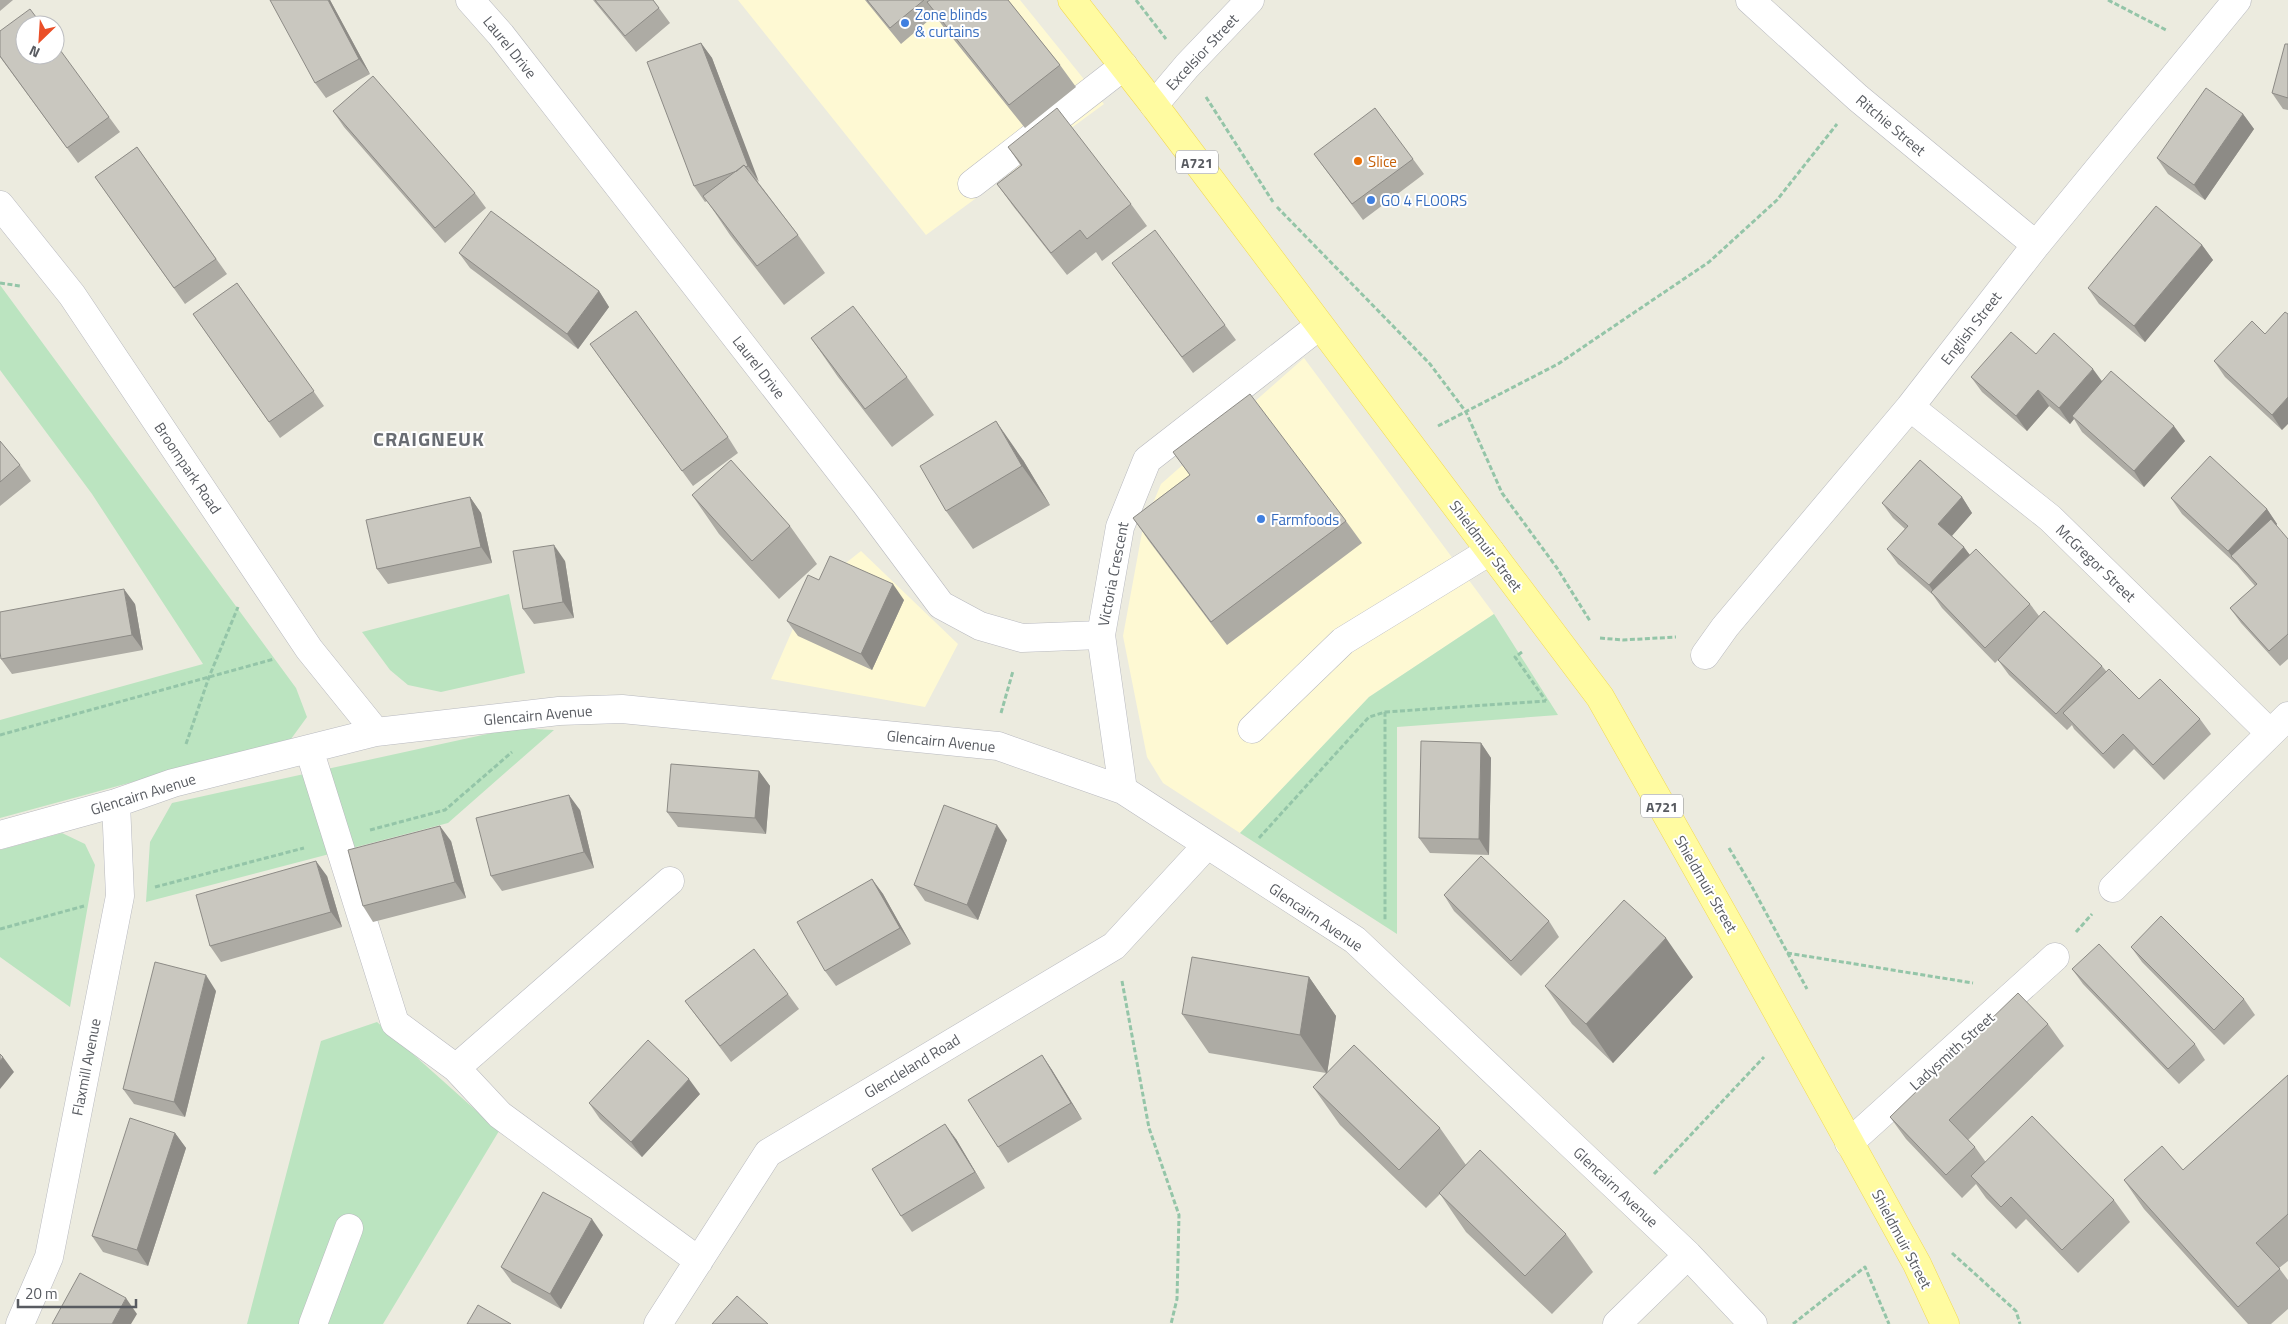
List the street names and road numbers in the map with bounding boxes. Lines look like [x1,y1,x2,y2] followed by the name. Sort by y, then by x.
[1160,8,1244,96] street label: Excelsior Street
[478,11,542,83] street label: Laurel Drive
[1851,89,1932,162] street label: Ritchie Street
[1176,150,1218,173] road number: A721
[1935,286,2008,370] street label: English Street
[727,330,791,404] street label: Laurel Drive
[149,418,227,518] street label: Broompark Road
[1444,495,1529,597] street label: Shieldmuir Street
[1092,519,1135,628] street label: Victoria Crescent
[2051,519,2142,608] street label: McGregor Street
[483,699,593,731] street label: Glencairn Avenue
[886,724,996,758] street label: Glencairn Avenue
[87,767,199,821] street label: Glencairn Avenue
[1641,794,1683,818] road number: A721
[1669,831,1744,938] street label: Shieldmuir Street
[1264,877,1368,957] street label: Glencairn Avenue
[1904,1006,2000,1096] street label: Ladysmith Street
[65,1016,107,1118] street label: Flaxmill Avenue
[860,1028,964,1104] street label: Glencleland Road
[1568,1141,1664,1233] street label: Glencairn Avenue
[1866,1185,1938,1293] street label: Shieldmuir Street

